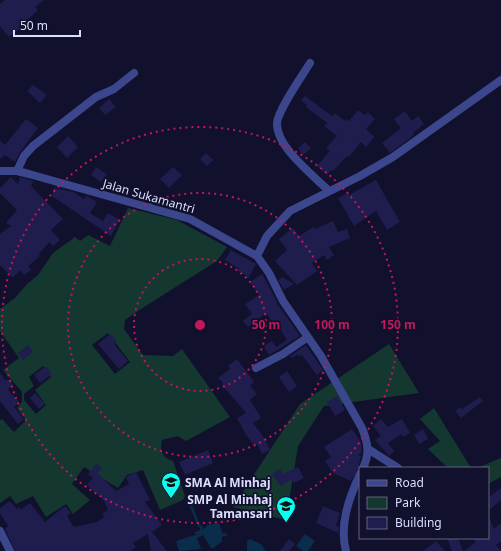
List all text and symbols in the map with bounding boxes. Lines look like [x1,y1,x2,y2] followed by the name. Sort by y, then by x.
[14,12,80,38] scale bar
[20,17,48,34] text: 50 m
[100,174,197,217] street label: Jalan Sukamantri
[252,316,280,333] text: 50 m
[314,316,350,333] text: 100 m
[380,316,416,333] text: 150 m
[193,318,207,332] centre of rings
[359,467,489,539] legend
[160,471,182,499] school or university icon: SMA Al Minhaj
[185,474,271,491] place label: SMA Al Minhaj
[395,474,424,491] text: Road
[187,491,272,522] place label: SMP Al Minhaj Tamansari
[395,494,421,511] text: Park
[275,495,297,523] school or university icon: SMP Al Minhaj Tamansari
[395,514,442,531] text: Building

